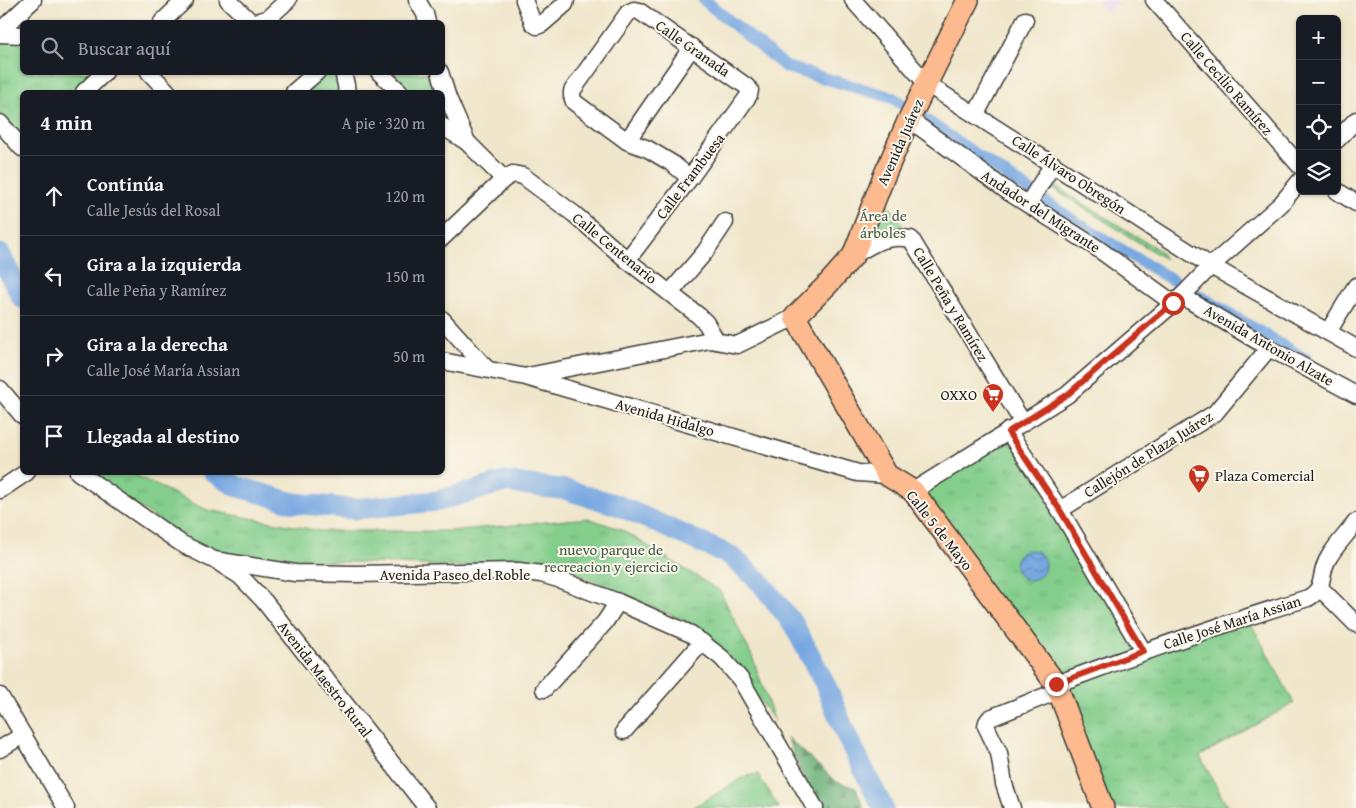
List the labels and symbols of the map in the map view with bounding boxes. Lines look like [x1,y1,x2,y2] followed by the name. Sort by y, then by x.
[652,15,734,81] street label: Calle Granada
[1176,27,1278,140] street label: Calle Cecilio Ramírez
[871,95,929,189] street label: Avenida Juárez
[651,129,729,223] street label: Calle Frambuesa
[1008,129,1131,219] street label: Calle Álvaro Obregón
[977,165,1105,257] street label: Andador del Migrante
[859,205,907,243] park label: Área de árboles
[568,207,662,289] street label: Calle Centenario
[908,243,994,366] street label: Calle Peña y Ramírez
[1162,292,1185,315] route start
[1200,299,1338,391] street label: Avenida Antonio Alzate
[981,382,1005,413] supermarket icon: OXXO
[941,384,977,405] place label: OXXO
[613,393,717,441] street label: Avenida Hidalgo
[1080,406,1217,502] street label: Callejón de Plaza Juárez
[1187,463,1211,494] supermarket icon: Plaza Comercial
[1215,465,1315,486] place label: Plaza Comercial
[902,485,978,575] street label: Calle 5 de Mayo
[544,539,678,577] park label: nuevo parque de recreacion y ejercicio
[380,564,530,585] street label: Avenida Paseo del Roble
[1160,590,1304,654] street label: Calle José María Assian
[273,616,377,742] street label: Avenida Maestro Rural
[1045,673,1068,696] route end

